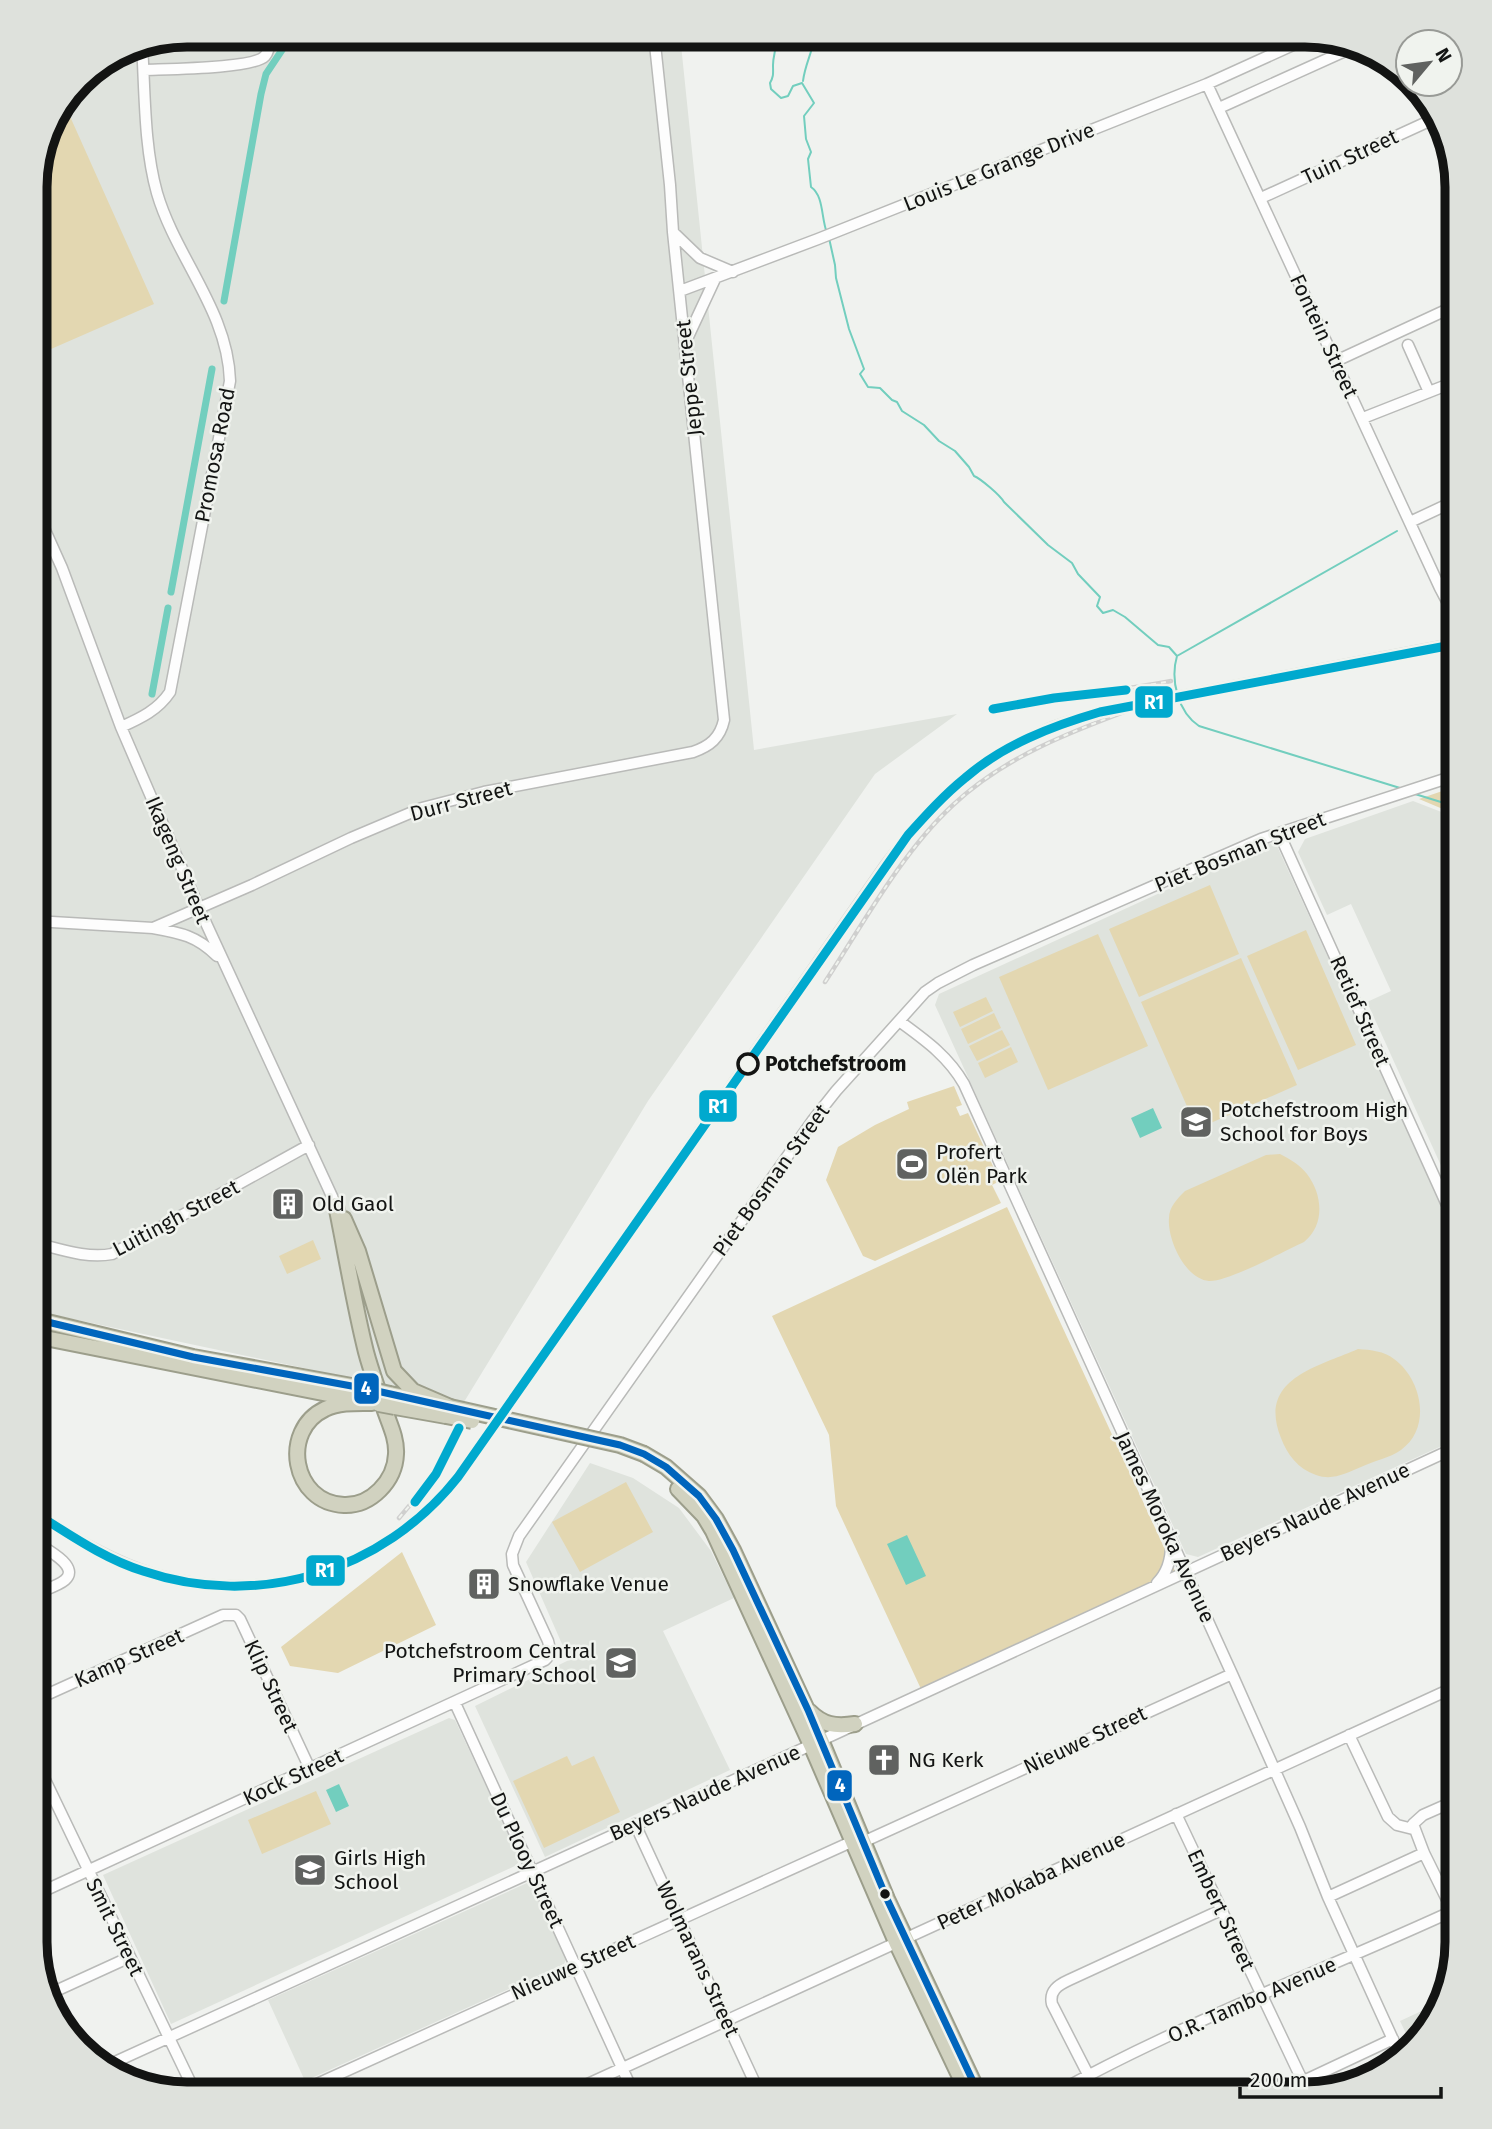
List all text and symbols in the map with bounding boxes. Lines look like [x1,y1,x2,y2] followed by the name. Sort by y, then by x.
[1394,28,1464,98] north arrow
[1430,44,1457,66] text: N
[900,117,1098,217] street label: Louis Le Grange Drive
[1298,123,1403,191] street label: Tuin Street
[1284,270,1364,402] street label: Fontein Street
[670,318,708,437] street label: Jeppe Street
[189,385,241,525] street label: Promosa Road
[1134,685,1174,719] line badge: R1
[1144,691,1164,714] text: R1
[407,775,515,827] street label: Durr Street
[140,792,217,928] street label: Ikageng Street
[1151,806,1330,898] street label: Piet Bosman Street
[1324,952,1396,1071] street label: Retief Street
[765,1051,906,1077] place label: Potchefstroom
[737,1053,759,1075] marker: Potchefstroom
[698,1089,738,1123] line badge: R1
[708,1095,728,1118] text: R1
[1220,1097,1408,1147] place label: Potchefstroom High School for Boys
[707,1098,835,1261] street label: Piet Bosman Street
[1177,1103,1215,1141] school or university icon: Potchefstroom High School for Boys
[936,1139,1027,1189] place label: Profert Olën Park
[893,1145,931,1183] sports icon: Profert Olën Park
[108,1173,244,1262] street label: Luitingh Street
[269,1185,307,1223] building icon: Old Gaol
[312,1191,394,1217] place label: Old Gaol
[353,1372,380,1405] line badge: 4
[361,1377,372,1400] text: 4
[1109,1427,1221,1627] street label: James Moroka Avenue
[1216,1457,1414,1567] street label: Beyers Naude Avenue
[305,1554,346,1587] line badge: R1
[315,1559,335,1582] text: R1
[465,1565,503,1603] building icon: Snowflake Venue
[508,1571,669,1597] place label: Snowflake Venue
[70,1622,188,1694] street label: Kamp Street
[238,1635,304,1737] street label: Klip Street
[384,1638,596,1688] place label: Potchefstroom Central Primary School
[602,1644,640,1682] school or university icon: Potchefstroom Central Primary School
[1019,1700,1151,1780] street label: Nieuwe Street
[606,1739,804,1847] street label: Beyers Naude Avenue
[865,1741,903,1779] church icon: NG Kerk
[239,1742,348,1812] street label: Kock Street
[908,1747,984,1773] place label: NG Kerk
[826,1769,853,1802] line badge: 4
[835,1774,846,1797] text: 4
[484,1788,570,1932] street label: Du Plooy Street
[933,1826,1129,1936] street label: Peter Mokaba Avenue
[334,1845,426,1895] place label: Girls High School
[1182,1845,1261,1975] street label: Embert Street
[291,1851,329,1889] school or university icon: Girls High School
[80,1874,150,1980] street label: Smit Street
[651,1877,746,2041] street label: Wolmarans Street
[878,1887,892,1901] unlabelled marker
[507,1928,639,2006] street label: Nieuwe Street
[1164,1951,1340,2049] street label: O.R. Tambo Avenue
[1240,2056,1441,2100] scale bar
[1250,2067,1307,2093] text: 200 m

